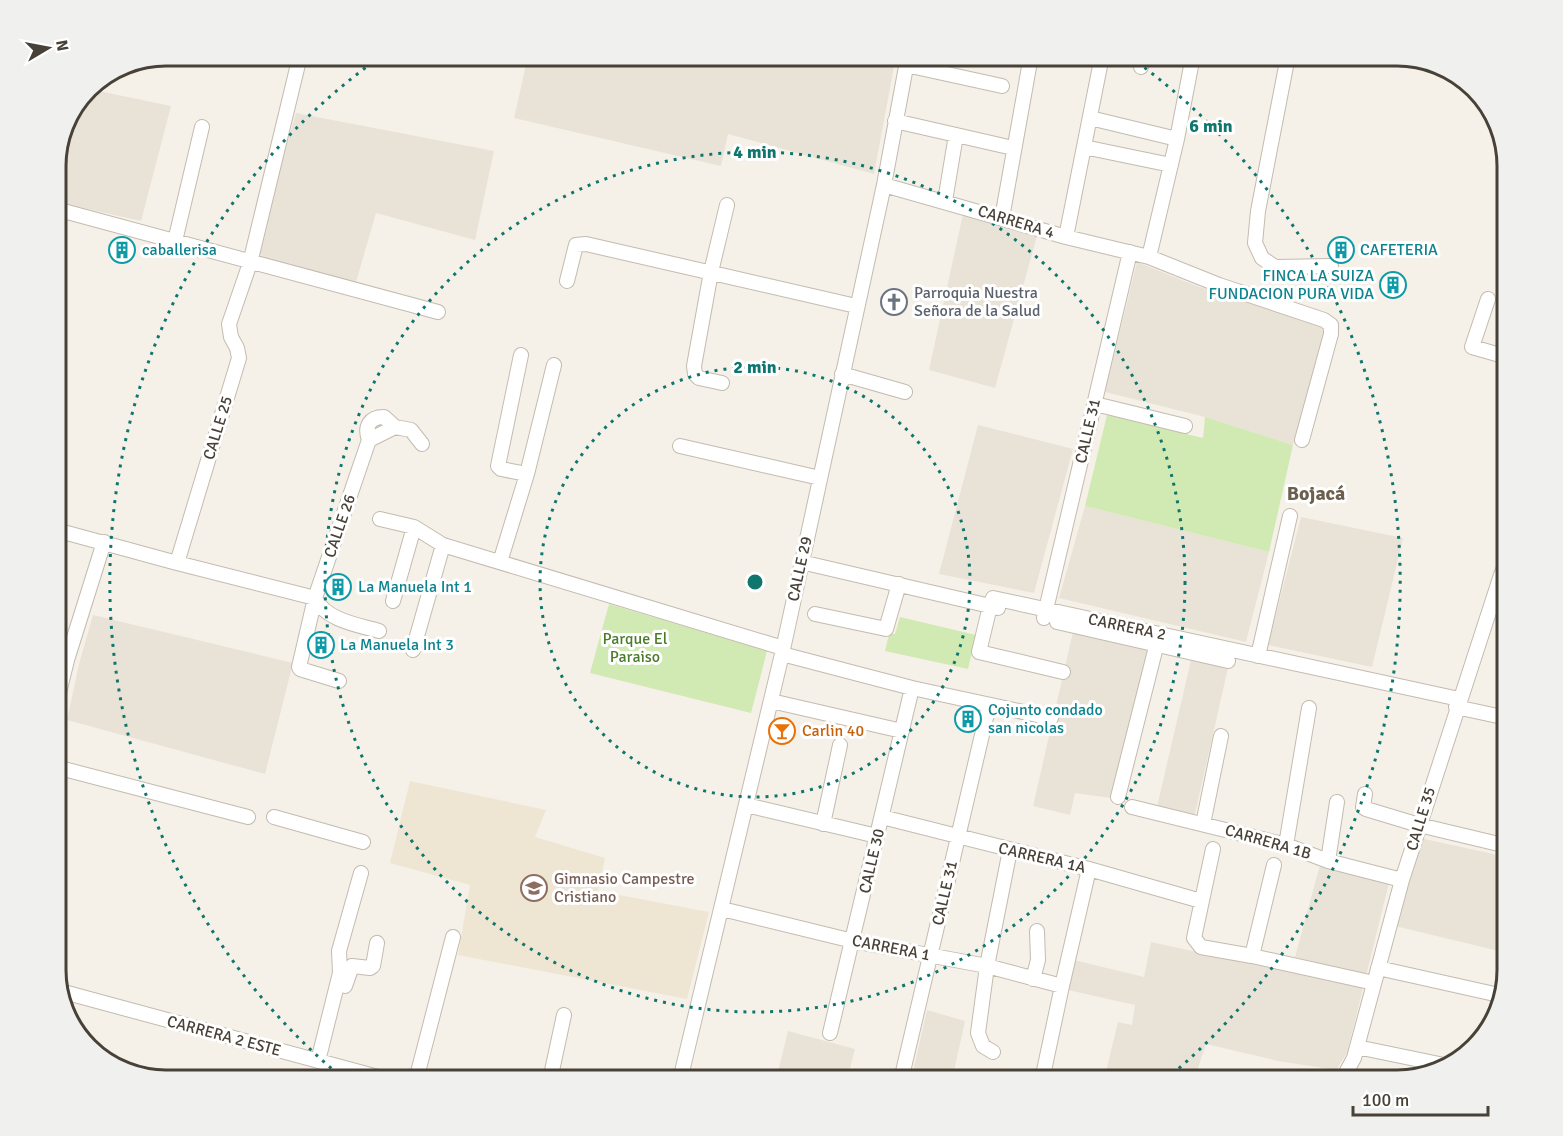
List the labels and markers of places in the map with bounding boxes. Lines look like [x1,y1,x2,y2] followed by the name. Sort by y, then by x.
[107,235,137,265] building icon: caballerisa
[1326,235,1356,265] building icon: CAFETERIA
[142,240,217,260] place label: caballerisa
[1360,240,1438,260] place label: CAFETERIA
[1209,266,1374,304] place label: FINCA LA SUIZA FUNDACION PURA VIDA
[1378,270,1408,300] building icon: FINCA LA SUIZA FUNDACION PURA VIDA
[914,283,1040,321] place label: Parroquia Nuestra Señora de la Salud
[879,287,909,317] church icon: Parroquia Nuestra Señora de la Salud
[323,572,353,602] building icon: La Manuela Int 1
[745,572,765,592] centre of rings
[358,577,472,597] place label: La Manuela Int 1
[306,630,336,660] building icon: La Manuela Int 3
[340,635,454,655] place label: La Manuela Int 3
[988,700,1103,738] place label: Cojunto condado san nicolas
[953,704,983,734] building icon: Cojunto condado san nicolas
[767,716,797,746] bar icon: Carlin 40
[802,721,864,741] place label: Carlin 40
[554,869,695,907] place label: Gimnasio Campestre Cristiano
[519,873,549,903] school or university icon: Gimnasio Campestre Cristiano

